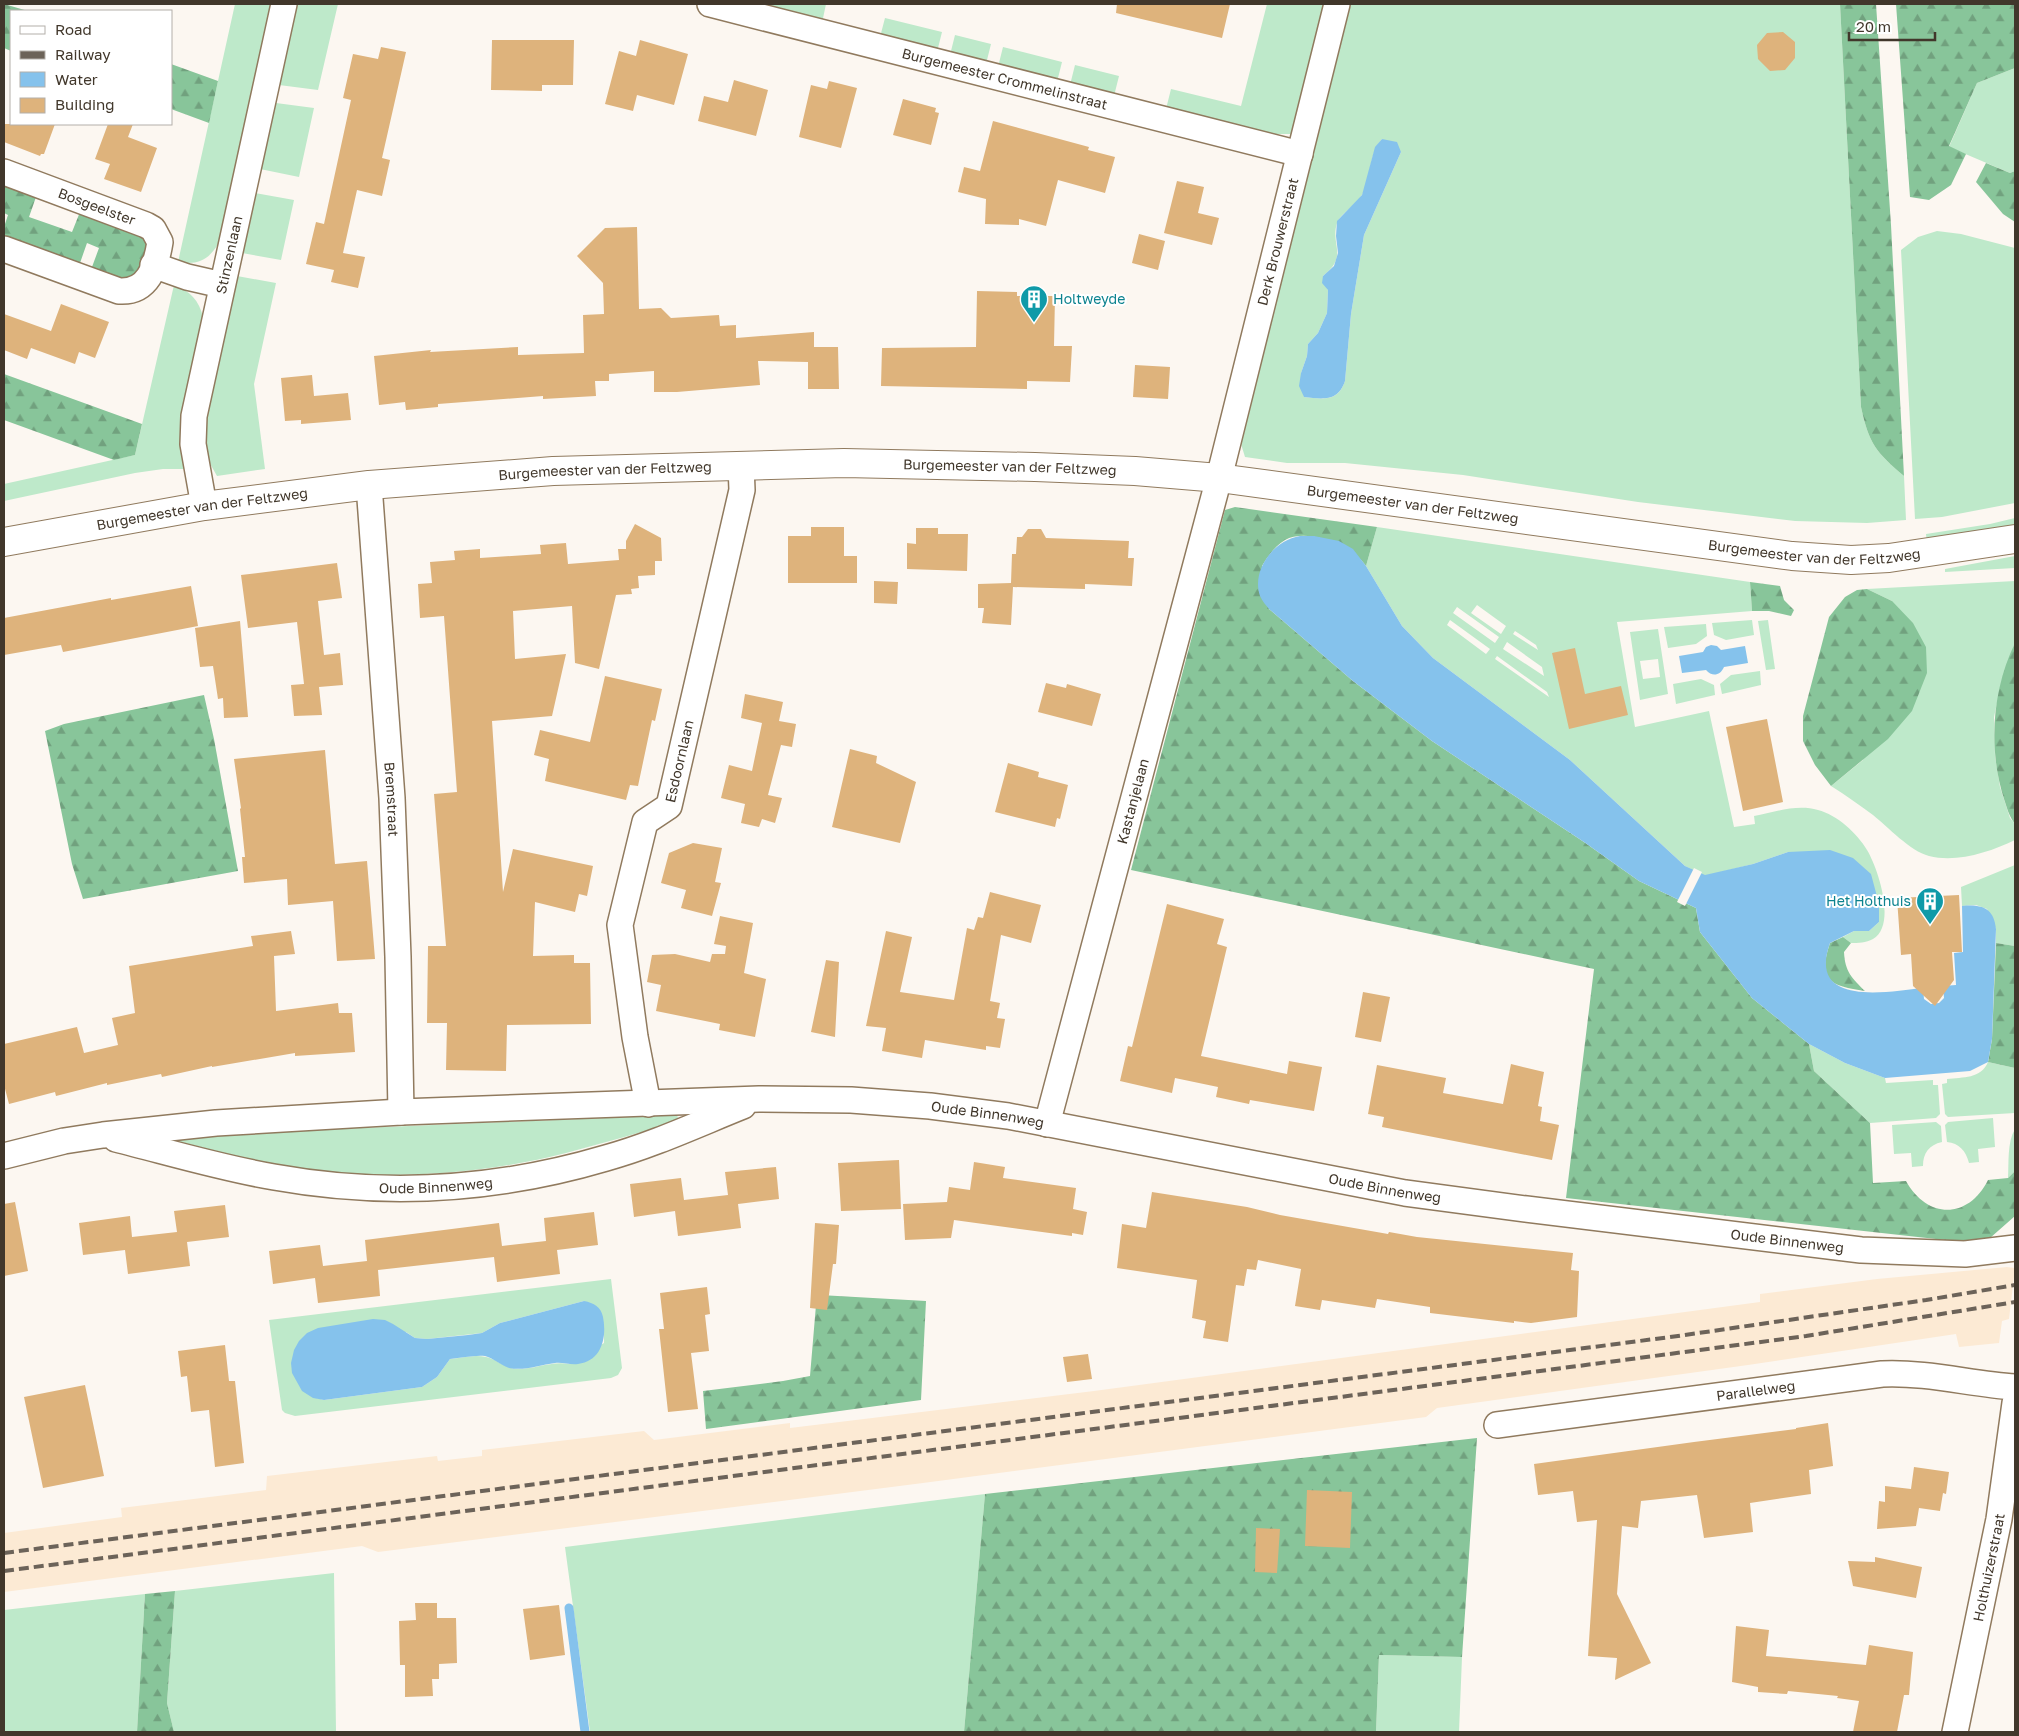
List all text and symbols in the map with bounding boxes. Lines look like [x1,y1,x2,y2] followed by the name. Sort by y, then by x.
[10,10,172,125] legend
[1849,10,1935,42] scale bar
[1856,17,1891,35] text: 20 m
[55,20,92,38] text: Road
[900,44,1109,113] street label: Burgemeester Crommelinstraat
[55,45,111,63] text: Railway
[55,70,98,88] text: Water
[55,95,115,113] text: Building
[1253,176,1301,307] street label: Derk Brouwerstraat
[56,184,138,228] street label: Bosgeelster
[212,214,246,295] street label: Stinzenlaan
[1019,284,1049,323] building icon: Holtweyde
[1053,290,1125,307] place label: Holtweyde
[903,455,1117,478] street label: Burgemeester van der Feltzweg
[498,458,712,483] street label: Burgemeester van der Feltzweg
[1306,481,1520,527] street label: Burgemeester van der Feltzweg
[95,484,309,533] street label: Burgemeester van der Feltzweg
[1707,536,1922,568] street label: Burgemeester van der Feltzweg
[661,718,697,804] street label: Esdoornlaan
[1113,756,1152,846] street label: Kastanjelaan
[381,761,402,837] street label: Bremstraat
[1915,886,1945,925] building icon: Het Holthuis
[1826,892,1911,909] place label: Het Holthuis
[930,1097,1046,1131] street label: Oude Binnenweg
[1327,1169,1442,1206] street label: Oude Binnenweg
[379,1173,494,1196] street label: Oude Binnenweg
[1730,1225,1845,1256] street label: Oude Binnenweg
[1715,1377,1796,1404] street label: Parallelweg
[1969,1512,2008,1623] street label: Holthuizerstraat

